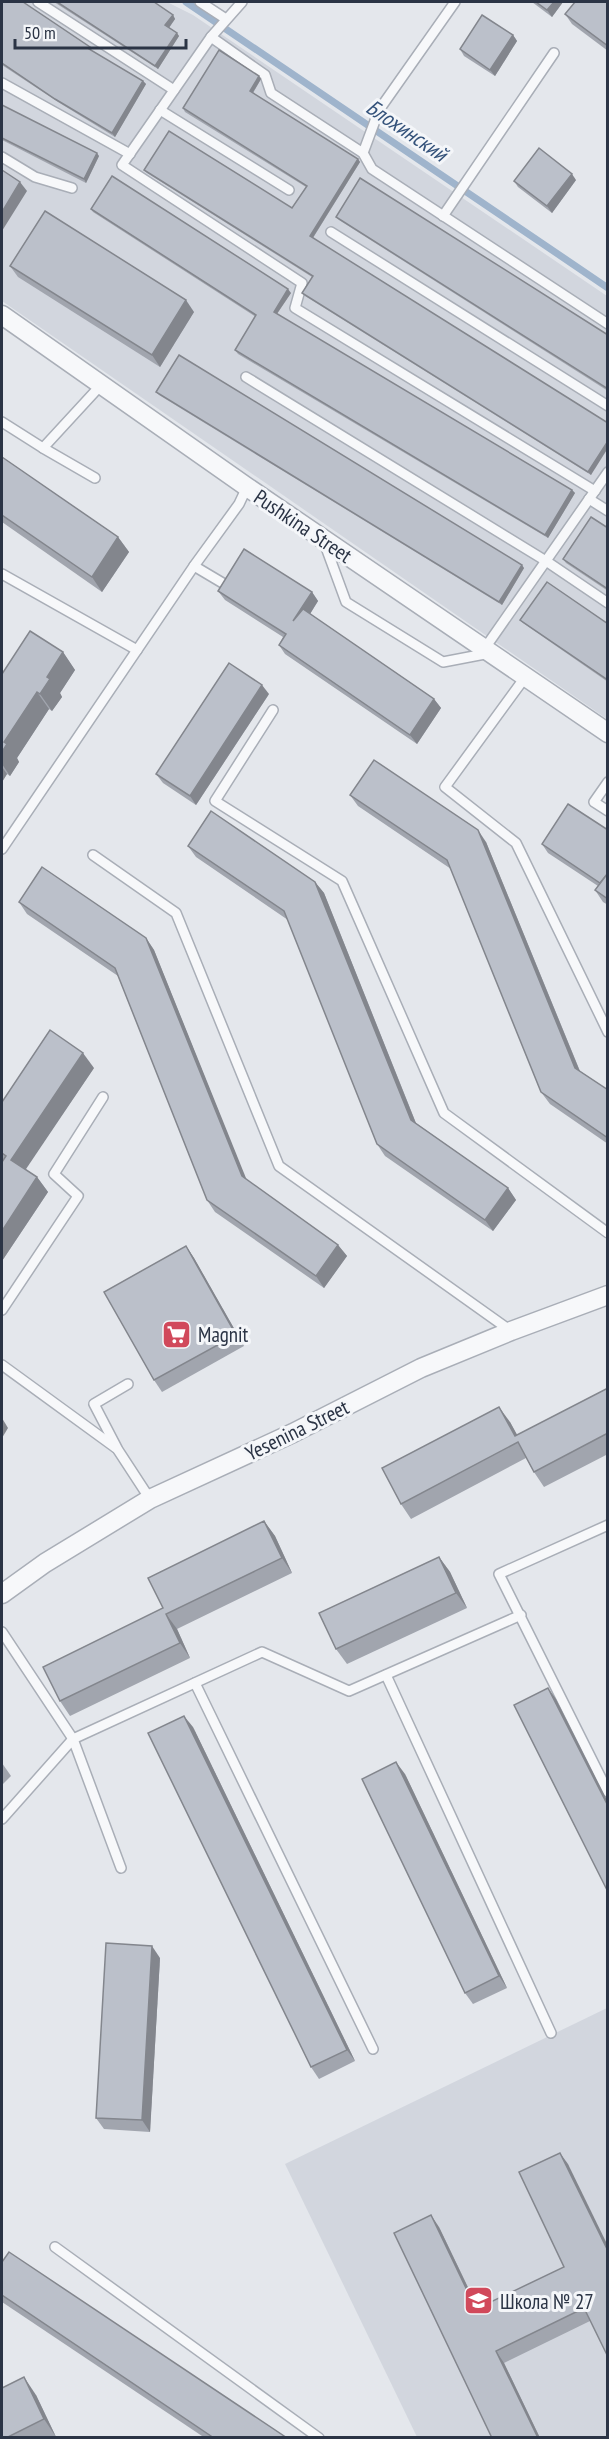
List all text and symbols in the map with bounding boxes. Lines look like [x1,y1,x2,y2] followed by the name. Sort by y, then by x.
[15,12,186,50] scale bar
[24,21,56,44] text: 50 m
[361,93,455,169] water label: Блохинский
[249,483,357,569] street label: Pushkina Street
[161,1318,193,1350] supermarket icon: Magnit
[198,1321,249,1348] place label: Magnit
[241,1393,353,1467] street label: Yesenina Street
[463,2285,495,2317] school or university icon: Школа № 27
[500,2288,594,2315] place label: Школа № 27

